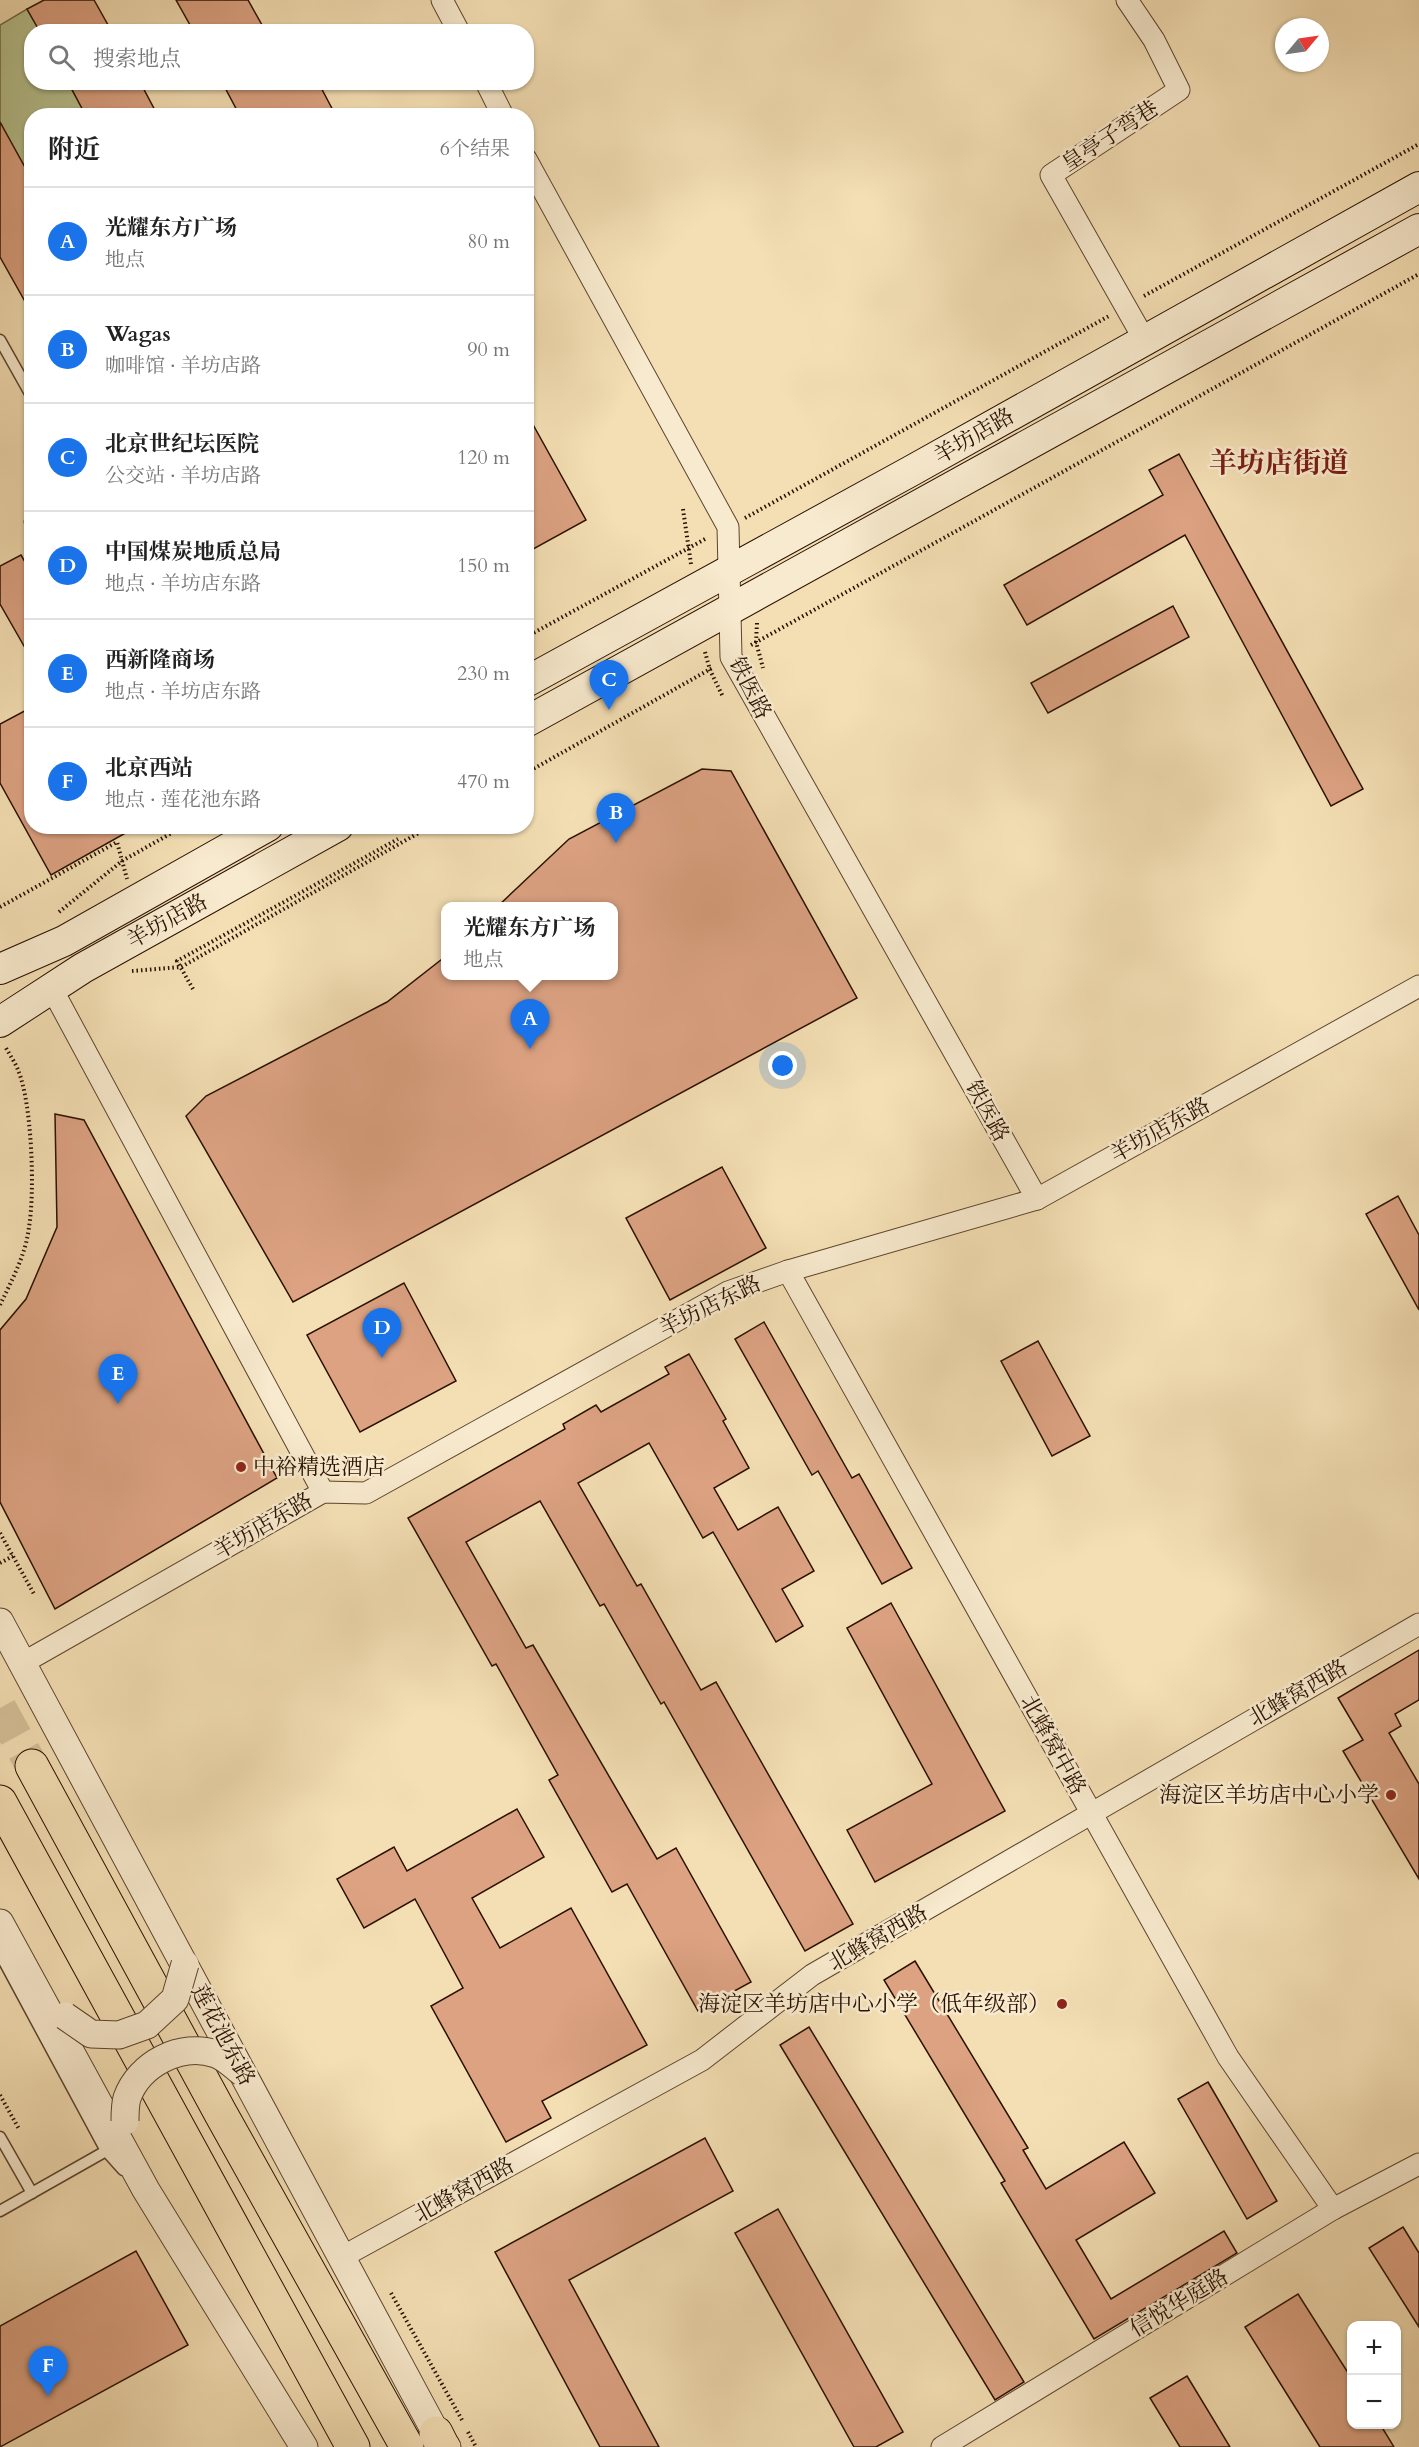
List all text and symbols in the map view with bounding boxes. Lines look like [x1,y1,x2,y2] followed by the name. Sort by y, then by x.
[1275,18,1329,72] north arrow
[24,24,534,90] search box
[45,41,78,74] icon: search
[93,44,181,74] text: 搜索地点
[1056,93,1164,179] street label: 皇亭子弯巷
[48,132,100,167] text: 附近
[440,135,510,162] text: 6个结果
[105,213,237,243] text: 光耀东方广场
[60,228,75,255] text: A
[467,228,510,255] text: 80 m
[105,246,145,273] text: 地点
[105,319,171,349] text: Wagas
[60,336,75,363] text: B
[467,336,510,363] text: 90 m
[105,352,261,379] text: 咖啡馆 · 羊坊店路
[928,401,1020,471] street label: 羊坊店路
[105,429,259,459] text: 北京世纪坛医院
[60,444,75,471] text: C
[457,444,510,471] text: 120 m
[1209,444,1349,482] district label: 羊坊店街道
[105,462,261,489] text: 公交站 · 羊坊店路
[105,537,281,567] text: 中国煤炭地质总局
[59,552,76,579] text: D
[457,552,510,579] text: 150 m
[105,570,261,597] text: 地点 · 羊坊店东路
[105,645,215,675] text: 西新隆商场
[722,652,778,724] street label: 铁医路
[61,660,74,687] text: E
[457,660,510,687] text: 230 m
[590,660,628,710] pin: C
[105,678,261,705] text: 地点 · 羊坊店东路
[105,753,193,783] text: 北京西站
[62,768,73,795] text: F
[457,768,510,795] text: 470 m
[105,786,261,813] text: 地点 · 莲花池东路
[596,794,636,843] pin: B
[121,887,213,955] street label: 羊坊店路
[441,902,618,980] popup
[463,913,596,943] text: 光耀东方广场
[463,946,503,973] text: 地点
[510,1000,550,1049] pin: A
[768,1051,797,1080] your location
[958,1075,1016,1147] street label: 铁医路
[1105,1090,1215,1170] street label: 羊坊店东路
[654,1268,766,1344] street label: 羊坊店东路
[362,1308,401,1358] pin: D
[98,1354,138,1404] pin: E
[253,1452,385,1482] place label: 中裕精选酒店
[234,1460,248,1474] marker: 中裕精选酒店
[208,1486,318,1566] street label: 羊坊店东路
[1243,1653,1353,1733] street label: 北蜂窝西路
[1013,1690,1093,1800] street label: 北蜂窝中路
[1159,1780,1379,1810] place label: 海淀区羊坊店中心小学
[1384,1788,1398,1802] marker: 海淀区羊坊店中心小学
[823,1898,933,1978] street label: 北蜂窝西路
[184,1979,262,2091] street label: 莲花池东路
[698,1989,1050,2019] place label: 海淀区羊坊店中心小学（低年级部）
[1055,1997,1069,2011] marker: 海淀区羊坊店中心小学（低年级部）
[409,2150,519,2230] street label: 北蜂窝西路
[1124,2262,1234,2344] street label: 信悦华庭路
[1347,2321,1401,2429] map controls
[1347,2321,1401,2375] button: +
[28,2346,68,2396] pin: F
[1347,2375,1401,2429] button: −

